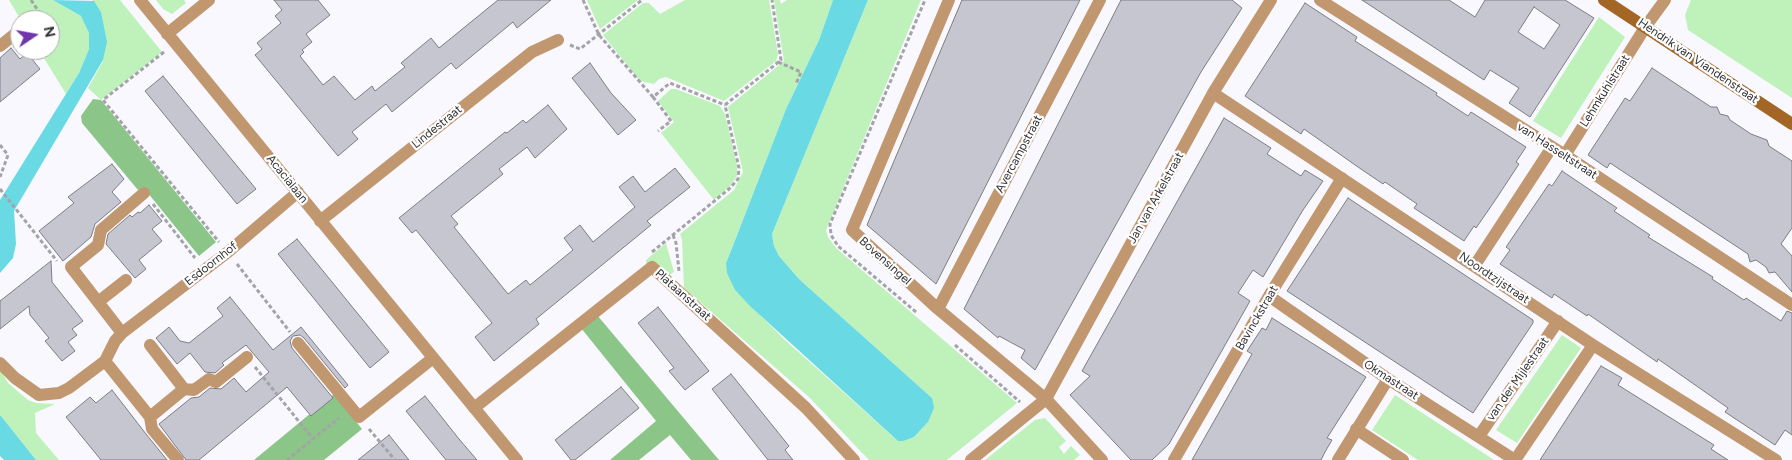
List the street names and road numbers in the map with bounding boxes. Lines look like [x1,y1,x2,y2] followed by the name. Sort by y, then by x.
[1635,15,1761,107] street label: Hendrik van Viandenstraat
[1577,52,1633,130] street label: Lehmkuhlstraat
[409,102,465,152] street label: Lindestraat
[993,113,1045,195] street label: Avercampstraat
[1514,120,1600,182] street label: van Hasseltstraat
[1125,150,1187,246] street label: Jan van Arkelstraat
[263,152,311,206] street label: Acacialaan
[856,234,914,288] street label: Bovensingel
[182,239,240,289] street label: Esdoornhof
[1456,249,1532,307] street label: Noordtzijstraat
[652,266,714,324] street label: Plataanstraat
[1233,283,1281,353] street label: Bavinckstraat
[1484,334,1552,424] street label: van der Mijlestraat
[1361,357,1421,403] street label: Okmastraat

